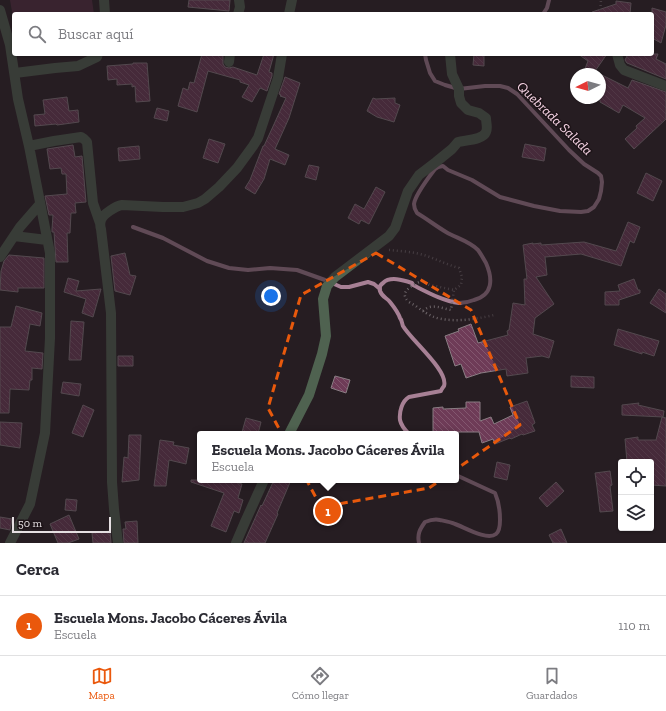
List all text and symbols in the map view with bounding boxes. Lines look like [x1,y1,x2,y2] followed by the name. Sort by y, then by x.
[12,12,654,56] search box
[26,23,48,45] icon: search
[58,25,134,43] text: Buscar aquí
[570,68,606,104] north arrow
[513,78,596,159] water label: Quebrada Salada
[261,286,281,306] your location
[197,431,459,483] popup
[211,441,445,459] text: Escuela Mons. Jacobo Cáceres Ávila
[211,459,254,474] text: Escuela
[618,459,654,531] map controls
[618,459,654,495] button: locate
[618,495,654,531] button: layers
[315,496,341,526] pin: 1
[12,515,111,534] scale bar
[18,517,42,530] text: 50 m
[16,559,59,579] text: Cerca
[54,609,287,627] text: Escuela Mons. Jacobo Cáceres Ávila
[26,618,32,633] text: 1
[618,618,650,633] text: 110 m
[54,627,96,642] text: Escuela
[88,665,115,702] tab: Mapa
[292,665,349,702] tab: Cómo llegar
[526,665,578,702] tab: Guardados

